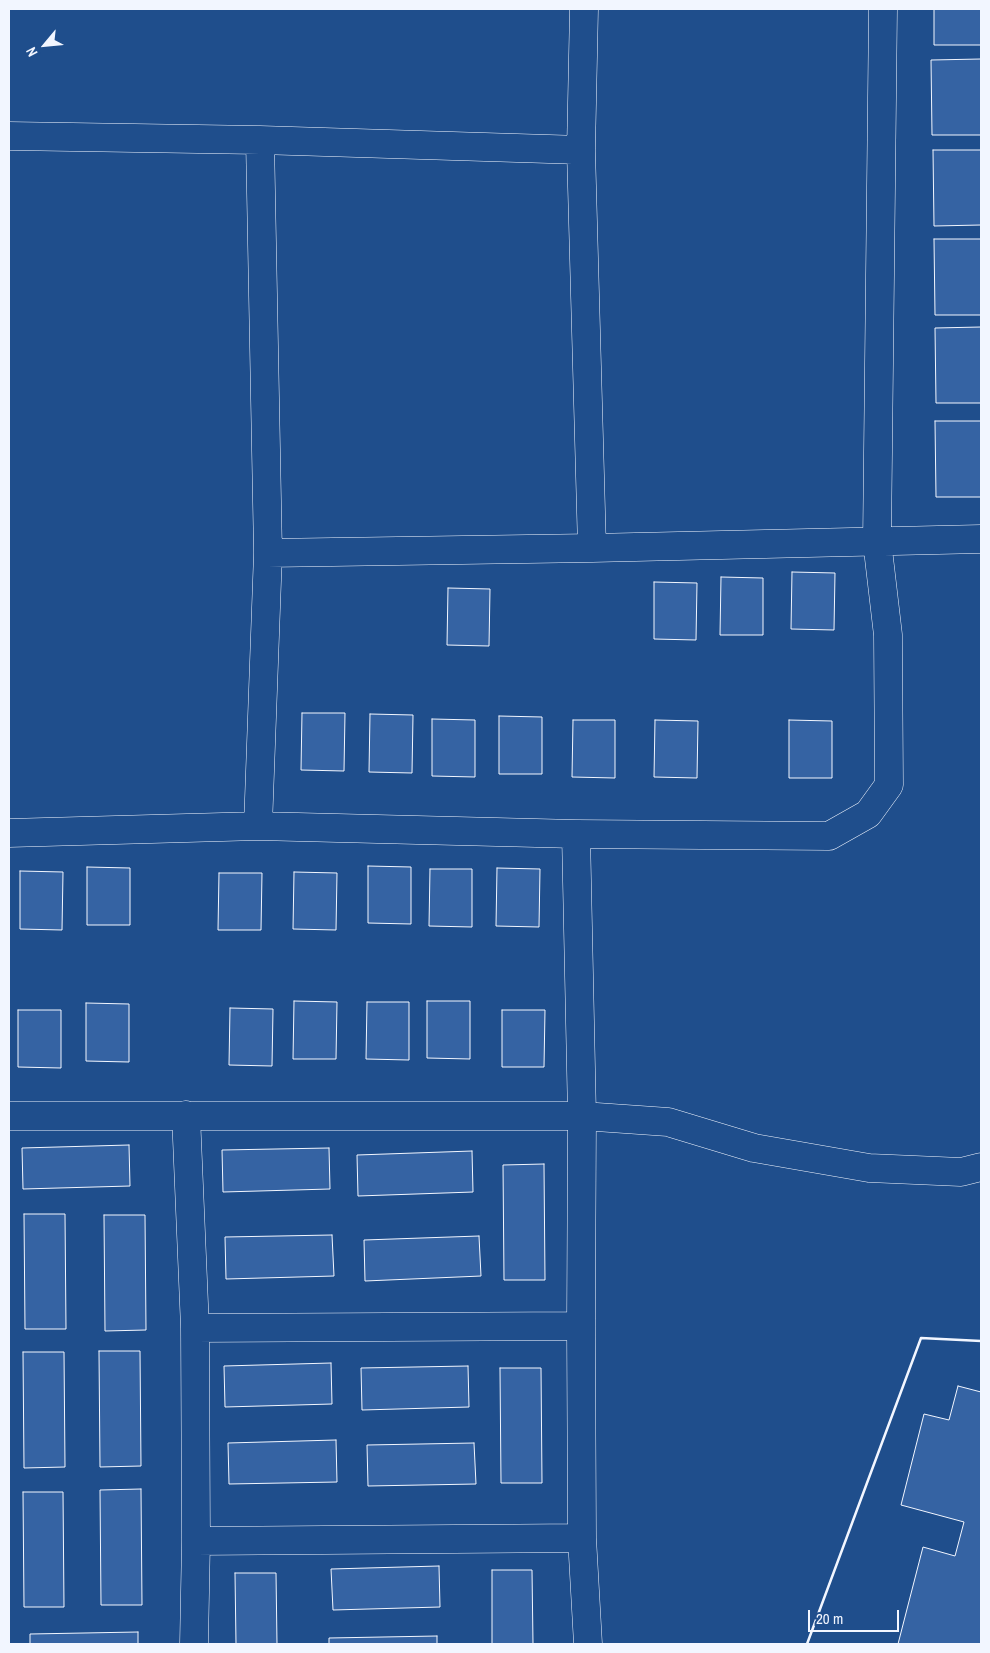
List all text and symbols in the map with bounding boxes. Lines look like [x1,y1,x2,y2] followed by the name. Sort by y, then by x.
[20,20,70,70] north arrow
[22,44,42,60] text: N
[810,1600,901,1632] scale bar
[816,1608,843,1629] text: 20 m

